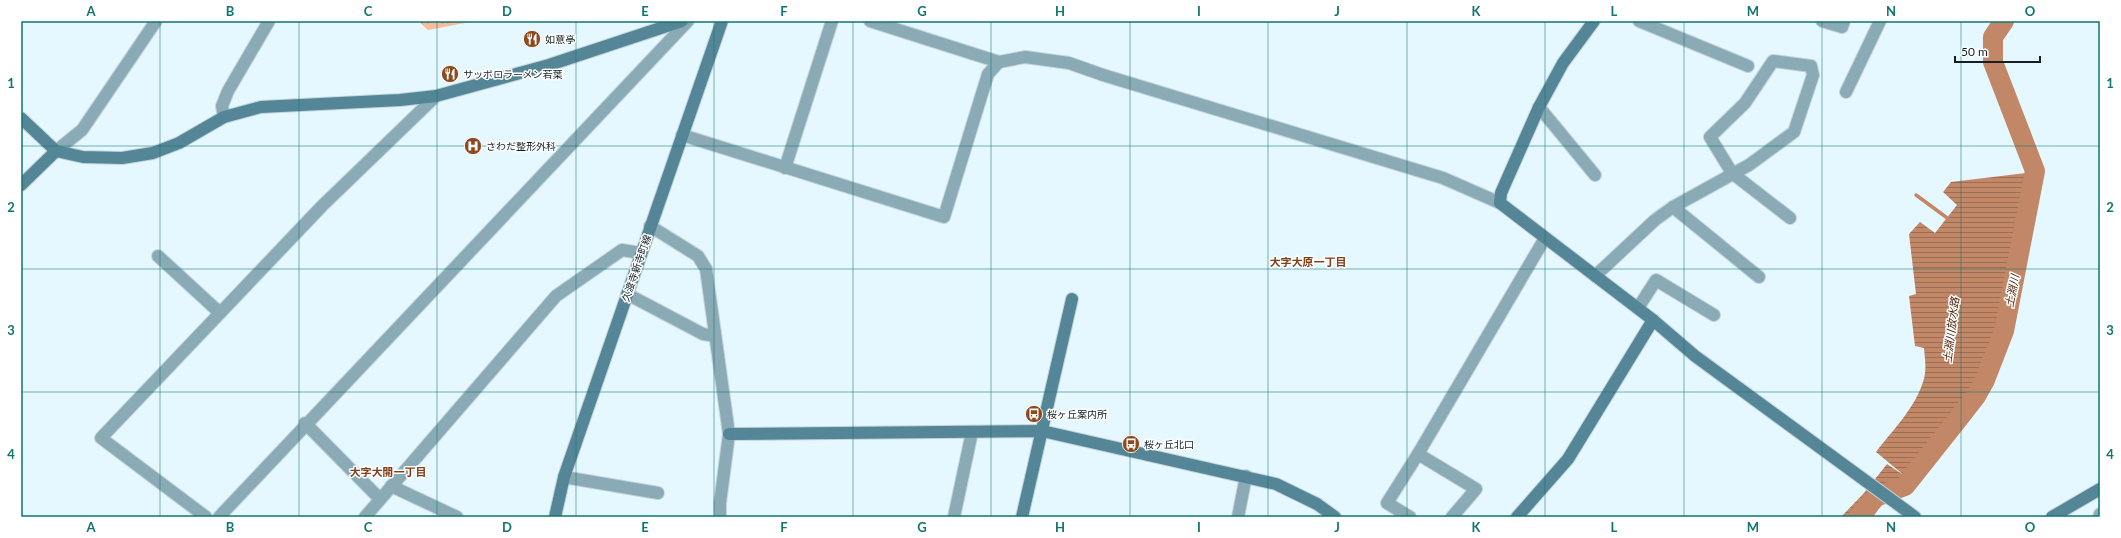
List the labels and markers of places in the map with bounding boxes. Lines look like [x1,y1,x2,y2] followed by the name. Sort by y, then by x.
[522,29,542,49] restaurant icon: 如意亭
[545,33,575,45] place label: 如意亭
[440,64,460,84] restaurant icon: サッポロラーメン若葉
[463,68,563,80] place label: サッポロラーメン若葉
[463,136,483,156] hospital icon: さわだ整形外科
[486,140,556,152] place label: さわだ整形外科
[1024,404,1044,424] bus stop icon: 桜ヶ丘案内所
[1047,408,1107,420] place label: 桜ヶ丘案内所
[1121,434,1141,454] bus stop icon: 桜ヶ丘北口
[1144,438,1194,450] place label: 桜ヶ丘北口

